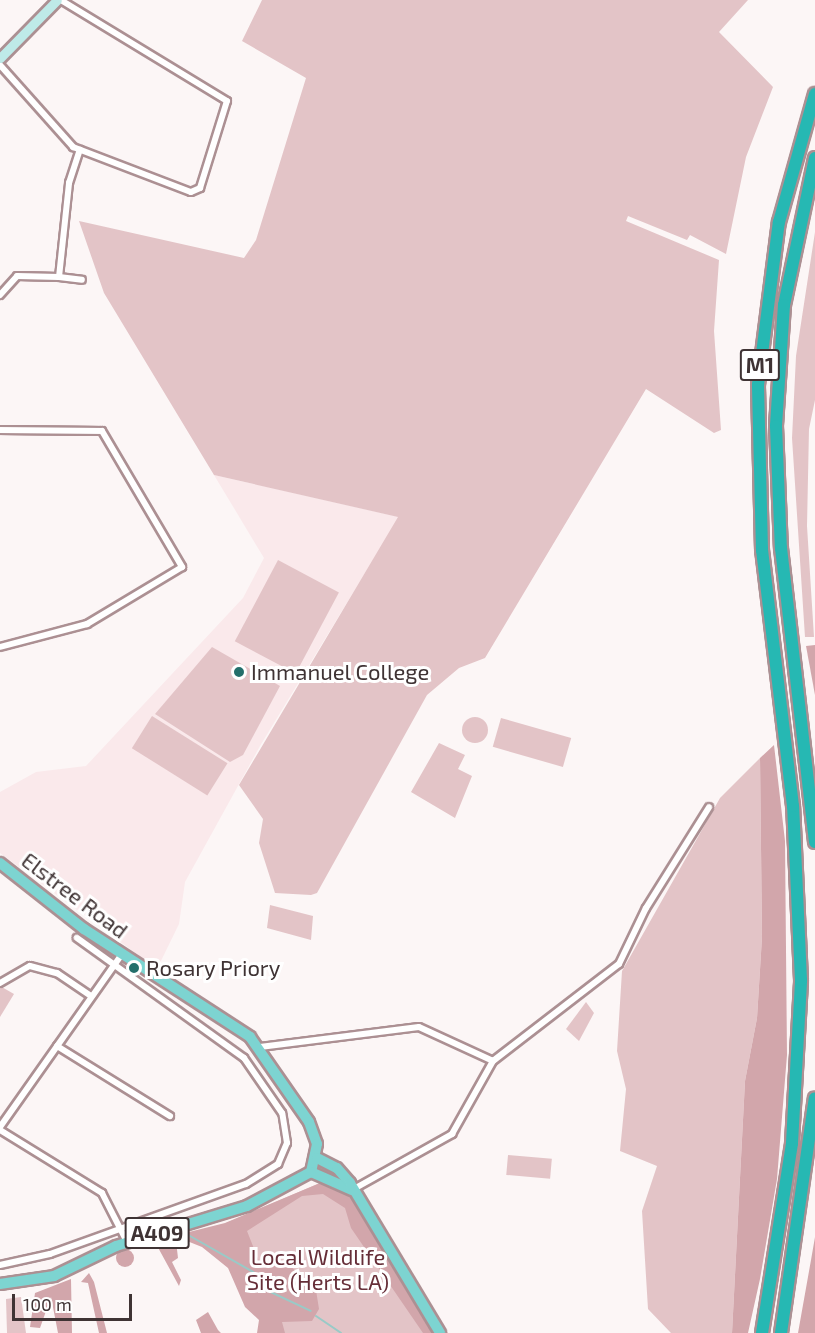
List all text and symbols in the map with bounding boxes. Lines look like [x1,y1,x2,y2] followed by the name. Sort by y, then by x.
[739,347,781,383] road number: M1
[251,659,430,685] place label: Immanuel College
[232,665,246,679] marker: Immanuel College
[17,846,133,944] street label: Elstree Road
[146,955,281,981] place label: Rosary Priory
[127,961,141,975] marker: Rosary Priory
[124,1215,190,1251] road number: A409
[247,1243,389,1294] park label: Local Wildlife Site (Herts LA)
[15,1282,135,1320] scale bar
[23,1293,72,1315] text: 100 m

